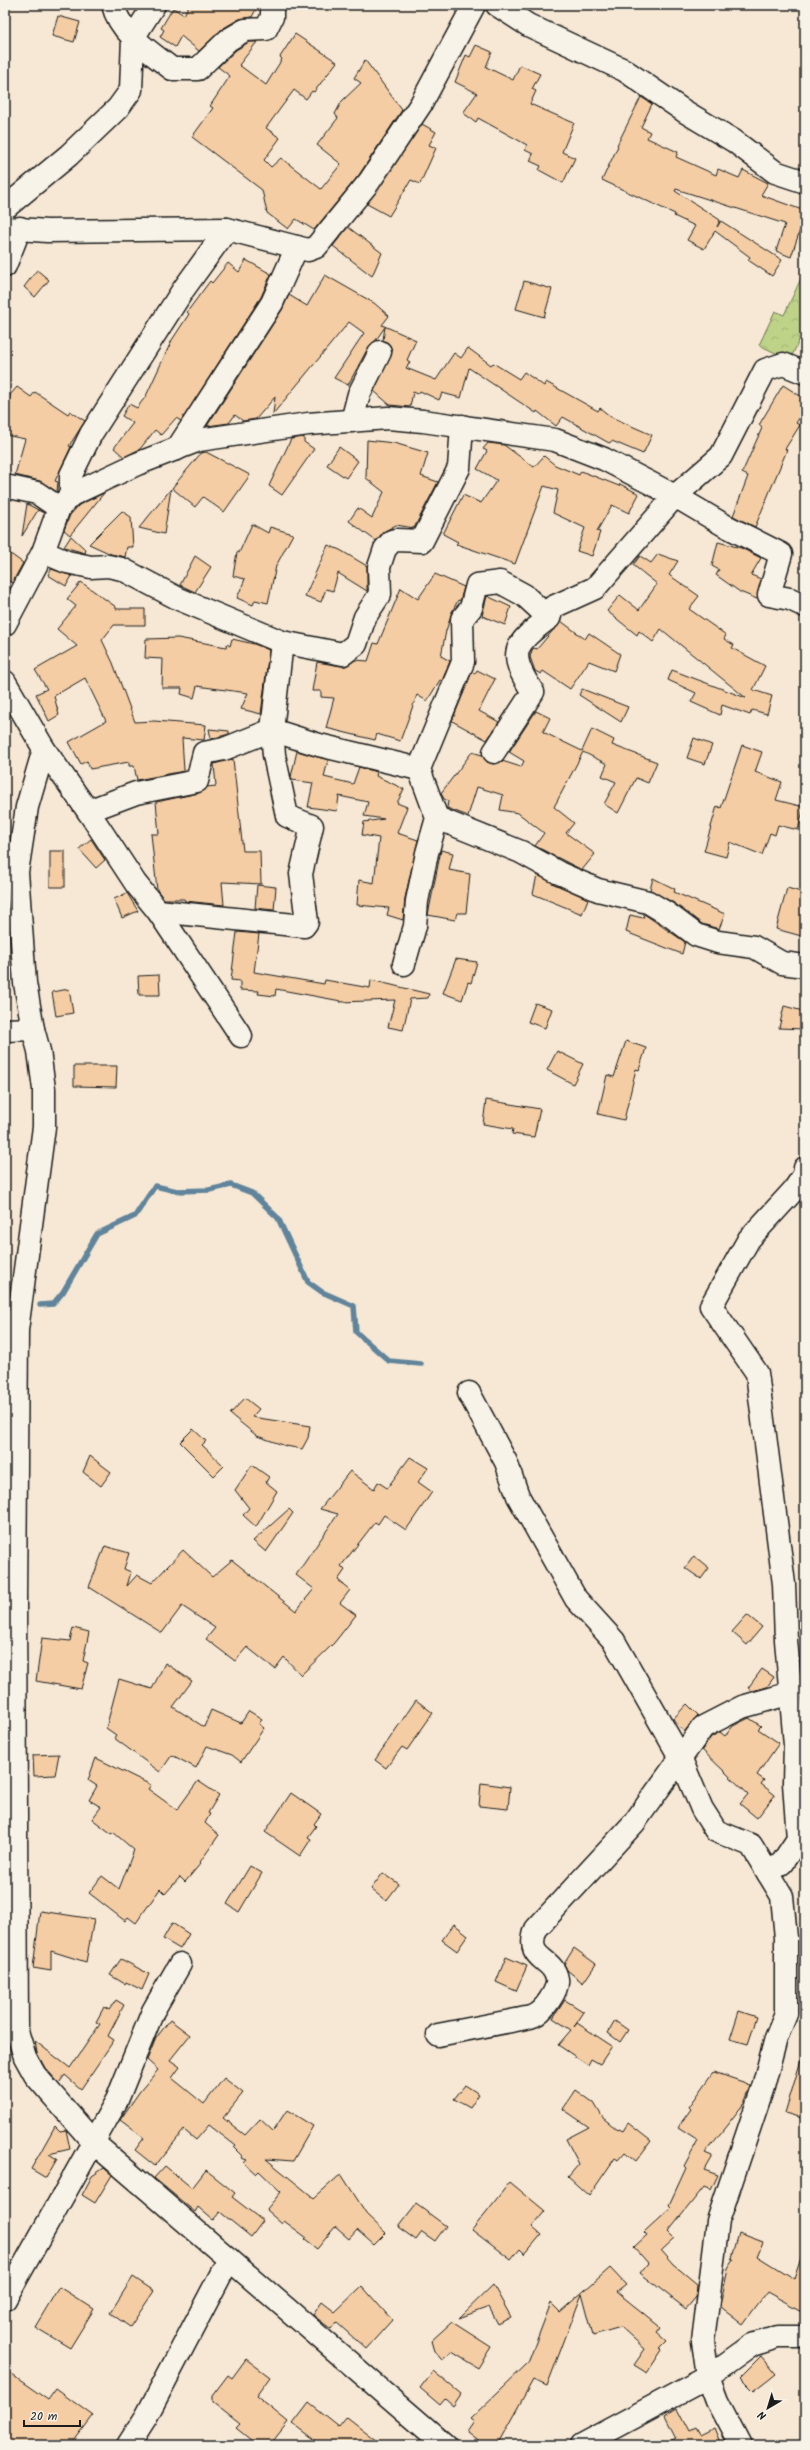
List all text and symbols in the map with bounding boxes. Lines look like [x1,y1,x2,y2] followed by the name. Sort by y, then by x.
[748,2388,788,2428] north arrow
[24,2402,80,2428] scale bar
[754,2406,771,2424] text: N
[30,2407,58,2426] text: 20 m

